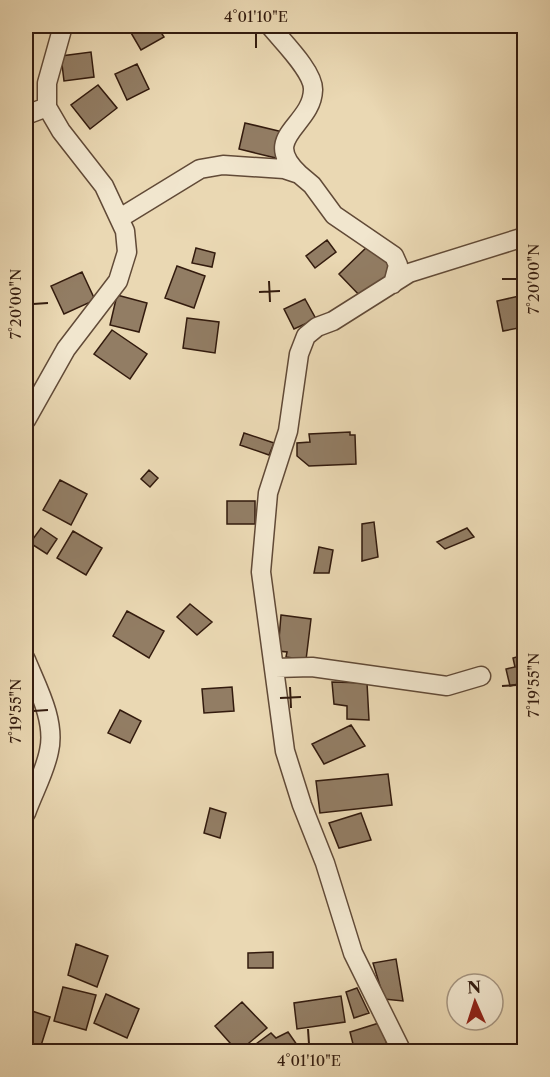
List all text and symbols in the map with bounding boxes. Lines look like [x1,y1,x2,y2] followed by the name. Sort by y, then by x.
[224,7,288,26] text: 4°01'10"E
[524,244,543,314] text: 7°20'00"N
[6,269,25,339] text: 7°20'00"N
[524,653,543,717] text: 7°19'55"N
[6,679,25,743] text: 7°19'55"N
[445,972,505,1032] north arrow
[467,977,482,997] text: N
[277,1051,341,1070] text: 4°01'10"E

